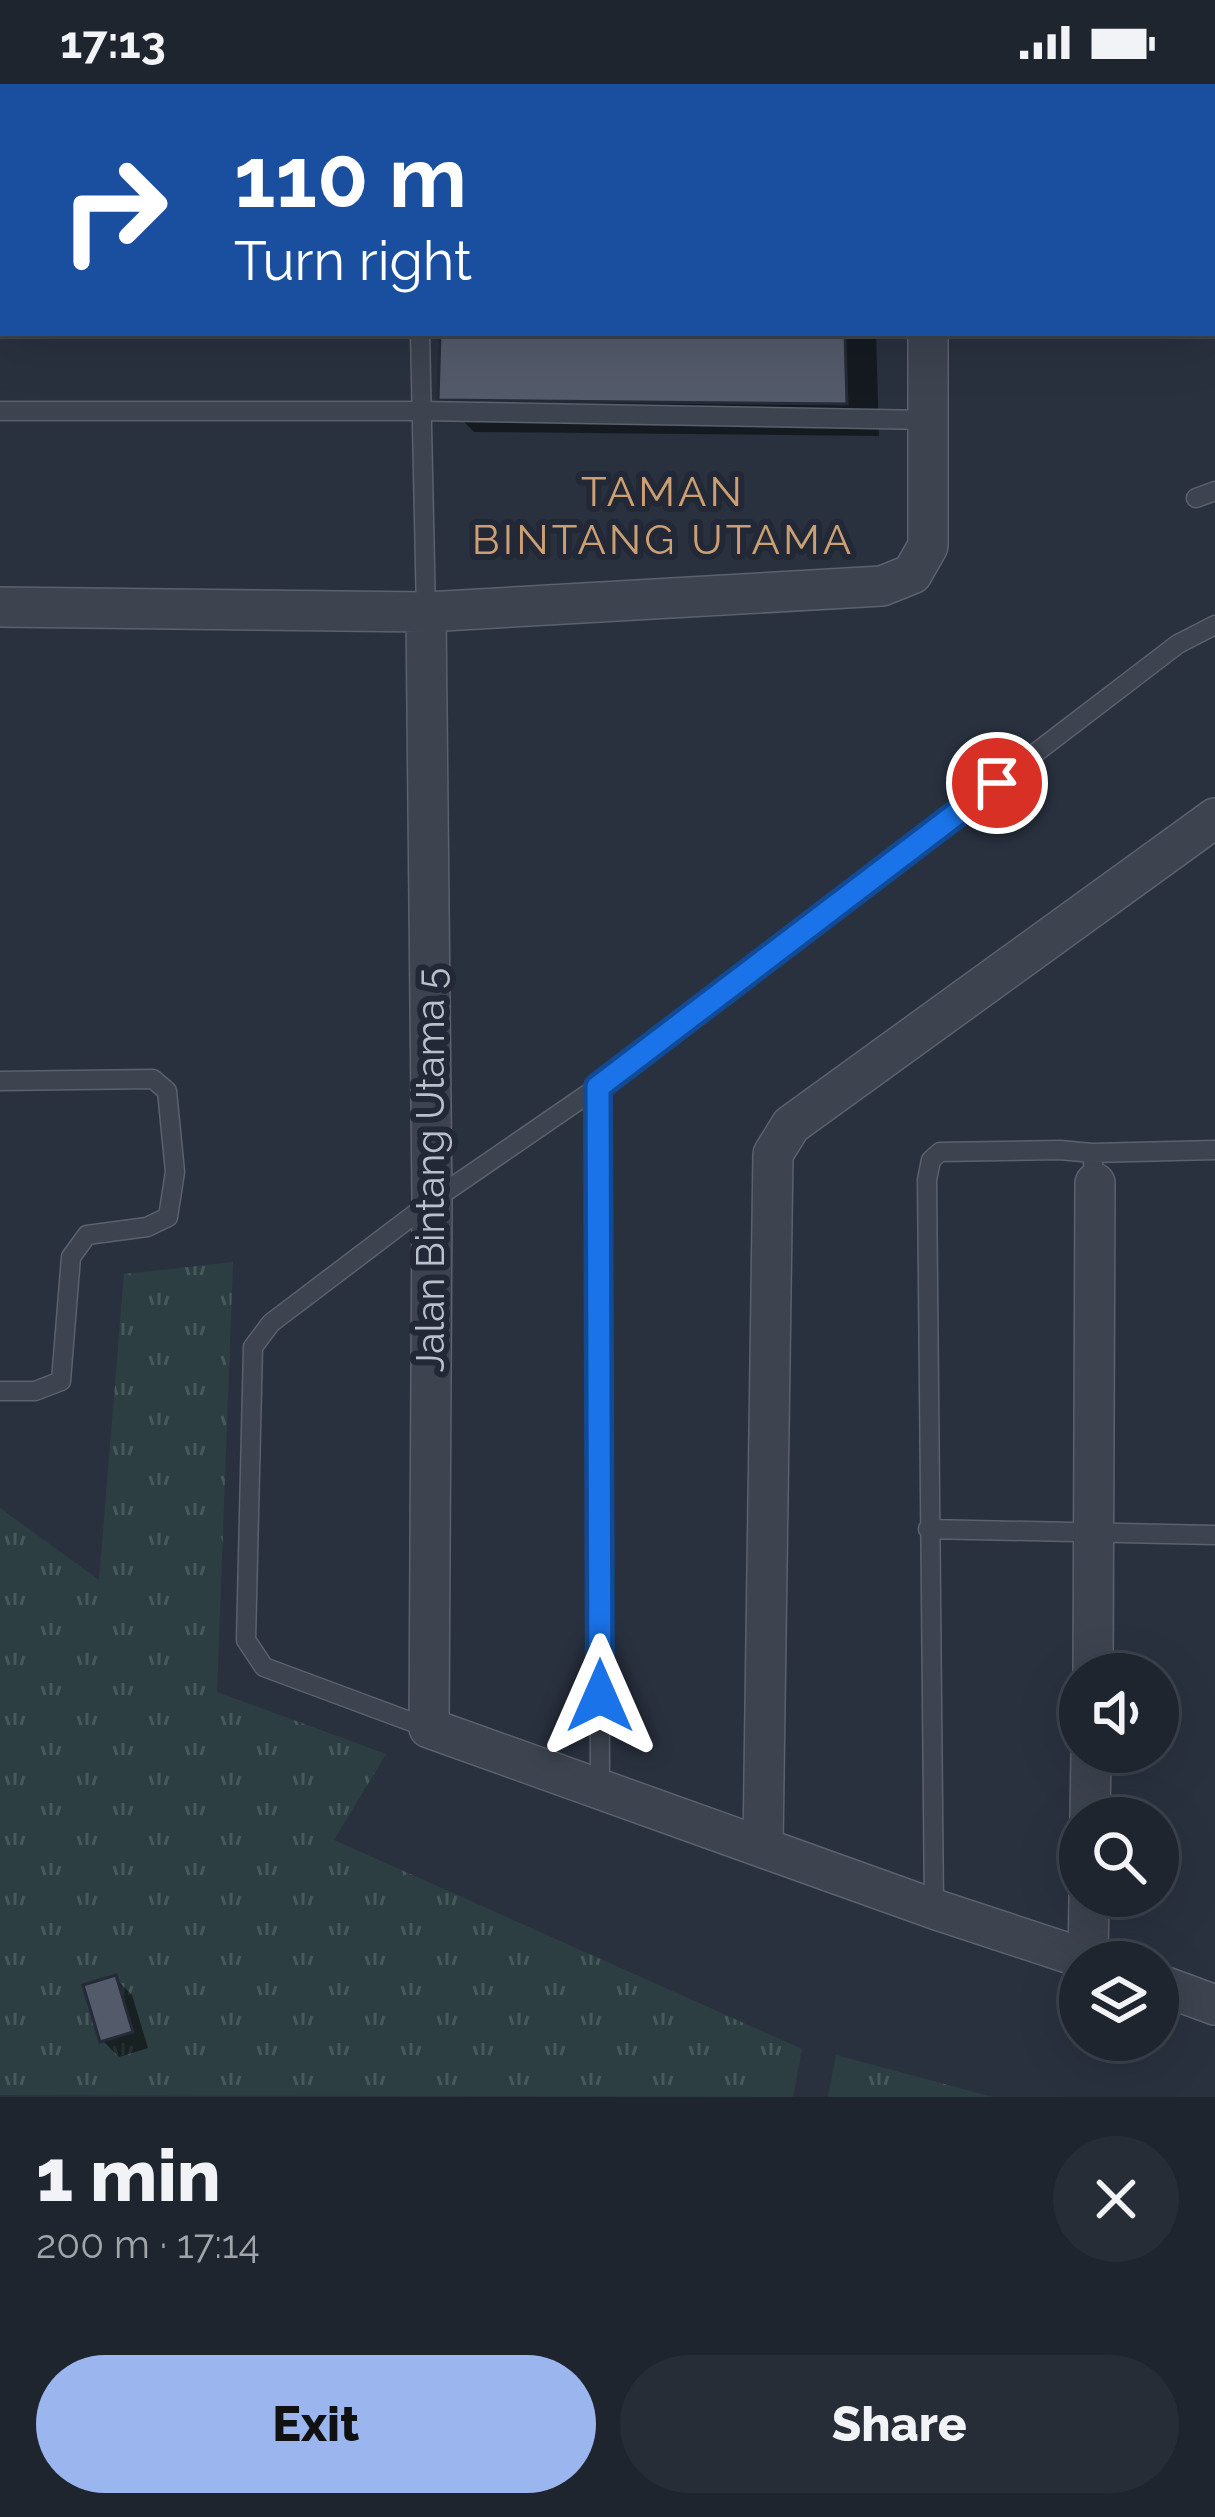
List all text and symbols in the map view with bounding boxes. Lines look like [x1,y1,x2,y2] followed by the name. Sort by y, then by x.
[60,16,166,69] text: 17:13
[234,128,467,227] text: 110 m
[36,132,192,288] icon: right
[234,229,472,293] text: Turn right
[472,467,854,564] district label: TAMAN BINTANG UTAMA
[946,732,1048,834] pin
[964,750,1030,816] icon: arrive
[407,968,453,1372] street label: Jalan Bintang Utama 5
[537,1633,663,1759] position arrow
[1059,1653,1179,2061] map controls
[1059,1653,1179,1773] button: sound
[1059,1797,1179,1917] button: search
[1059,1941,1179,2061] button: layers
[36,2133,221,2218] text: 1 min
[1053,2136,1179,2262] button: close
[36,2221,260,2267] text: 200 m · 17:14
[36,2355,596,2493] button: Exit
[620,2355,1179,2493] button: Share

